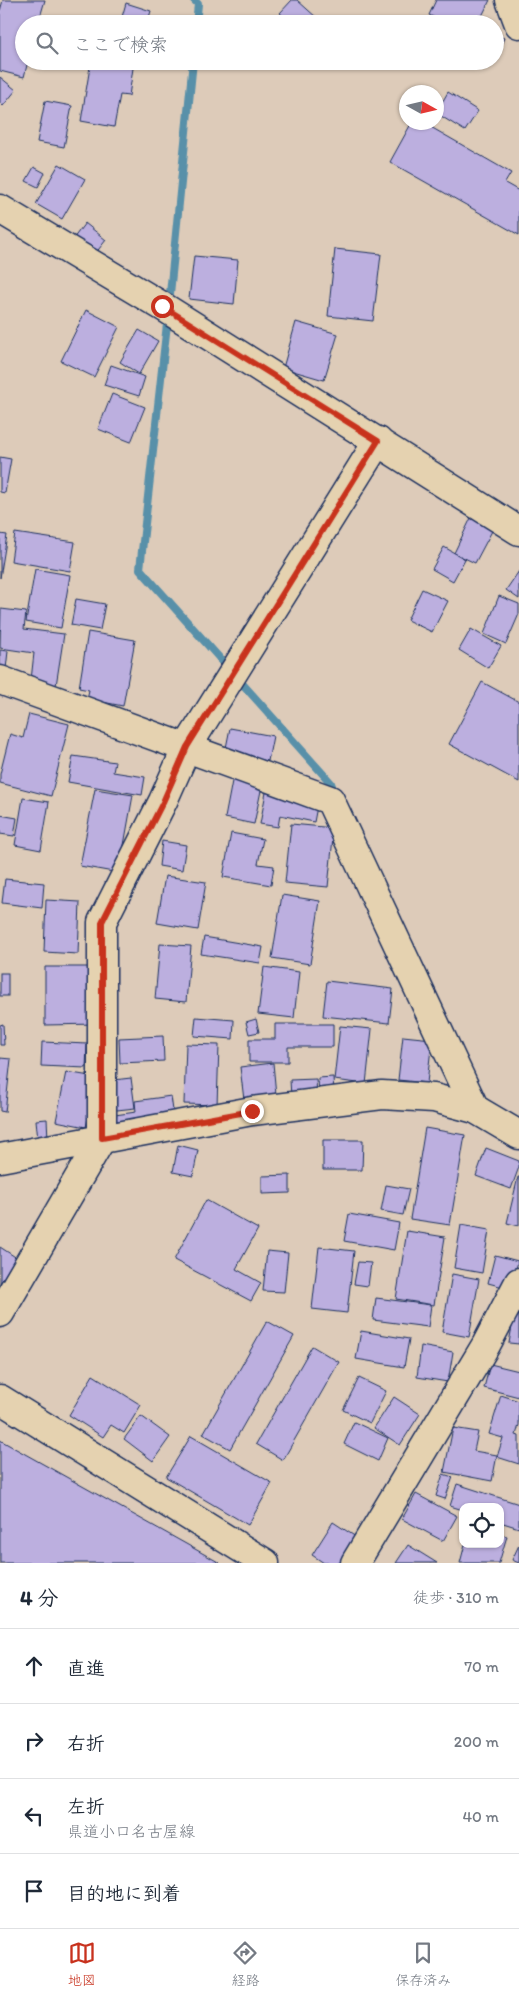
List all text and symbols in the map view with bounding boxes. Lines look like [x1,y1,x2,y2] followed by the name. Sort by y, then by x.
[15,15,504,70] search box
[33,29,61,57] icon: search
[73,33,168,56] text: ここで検索
[399,85,444,130] north arrow
[151,295,174,318] route start
[241,1100,264,1123] route end
[459,1503,504,1548] map controls
[459,1503,504,1548] button: locate
[20,1585,58,1610] text: 4 分
[413,1588,499,1607] text: 徒歩 · 310 m
[20,1652,48,1680] icon: ahead
[67,1657,105,1680] text: 直進
[464,1657,499,1676] text: 70 m
[20,1727,48,1755] icon: right
[67,1732,105,1755] text: 右折
[454,1732,499,1751] text: 200 m
[67,1795,105,1818] text: 左折
[20,1802,48,1830] icon: left
[462,1807,499,1826] text: 40 m
[67,1822,195,1841] text: 県道小口名古屋線
[20,1877,48,1905] icon: arrive
[67,1882,181,1905] text: 目的地に到着
[68,1939,96,1989] tab: 地図
[231,1939,259,1989] tab: 経路
[395,1939,451,1989] tab: 保存済み

